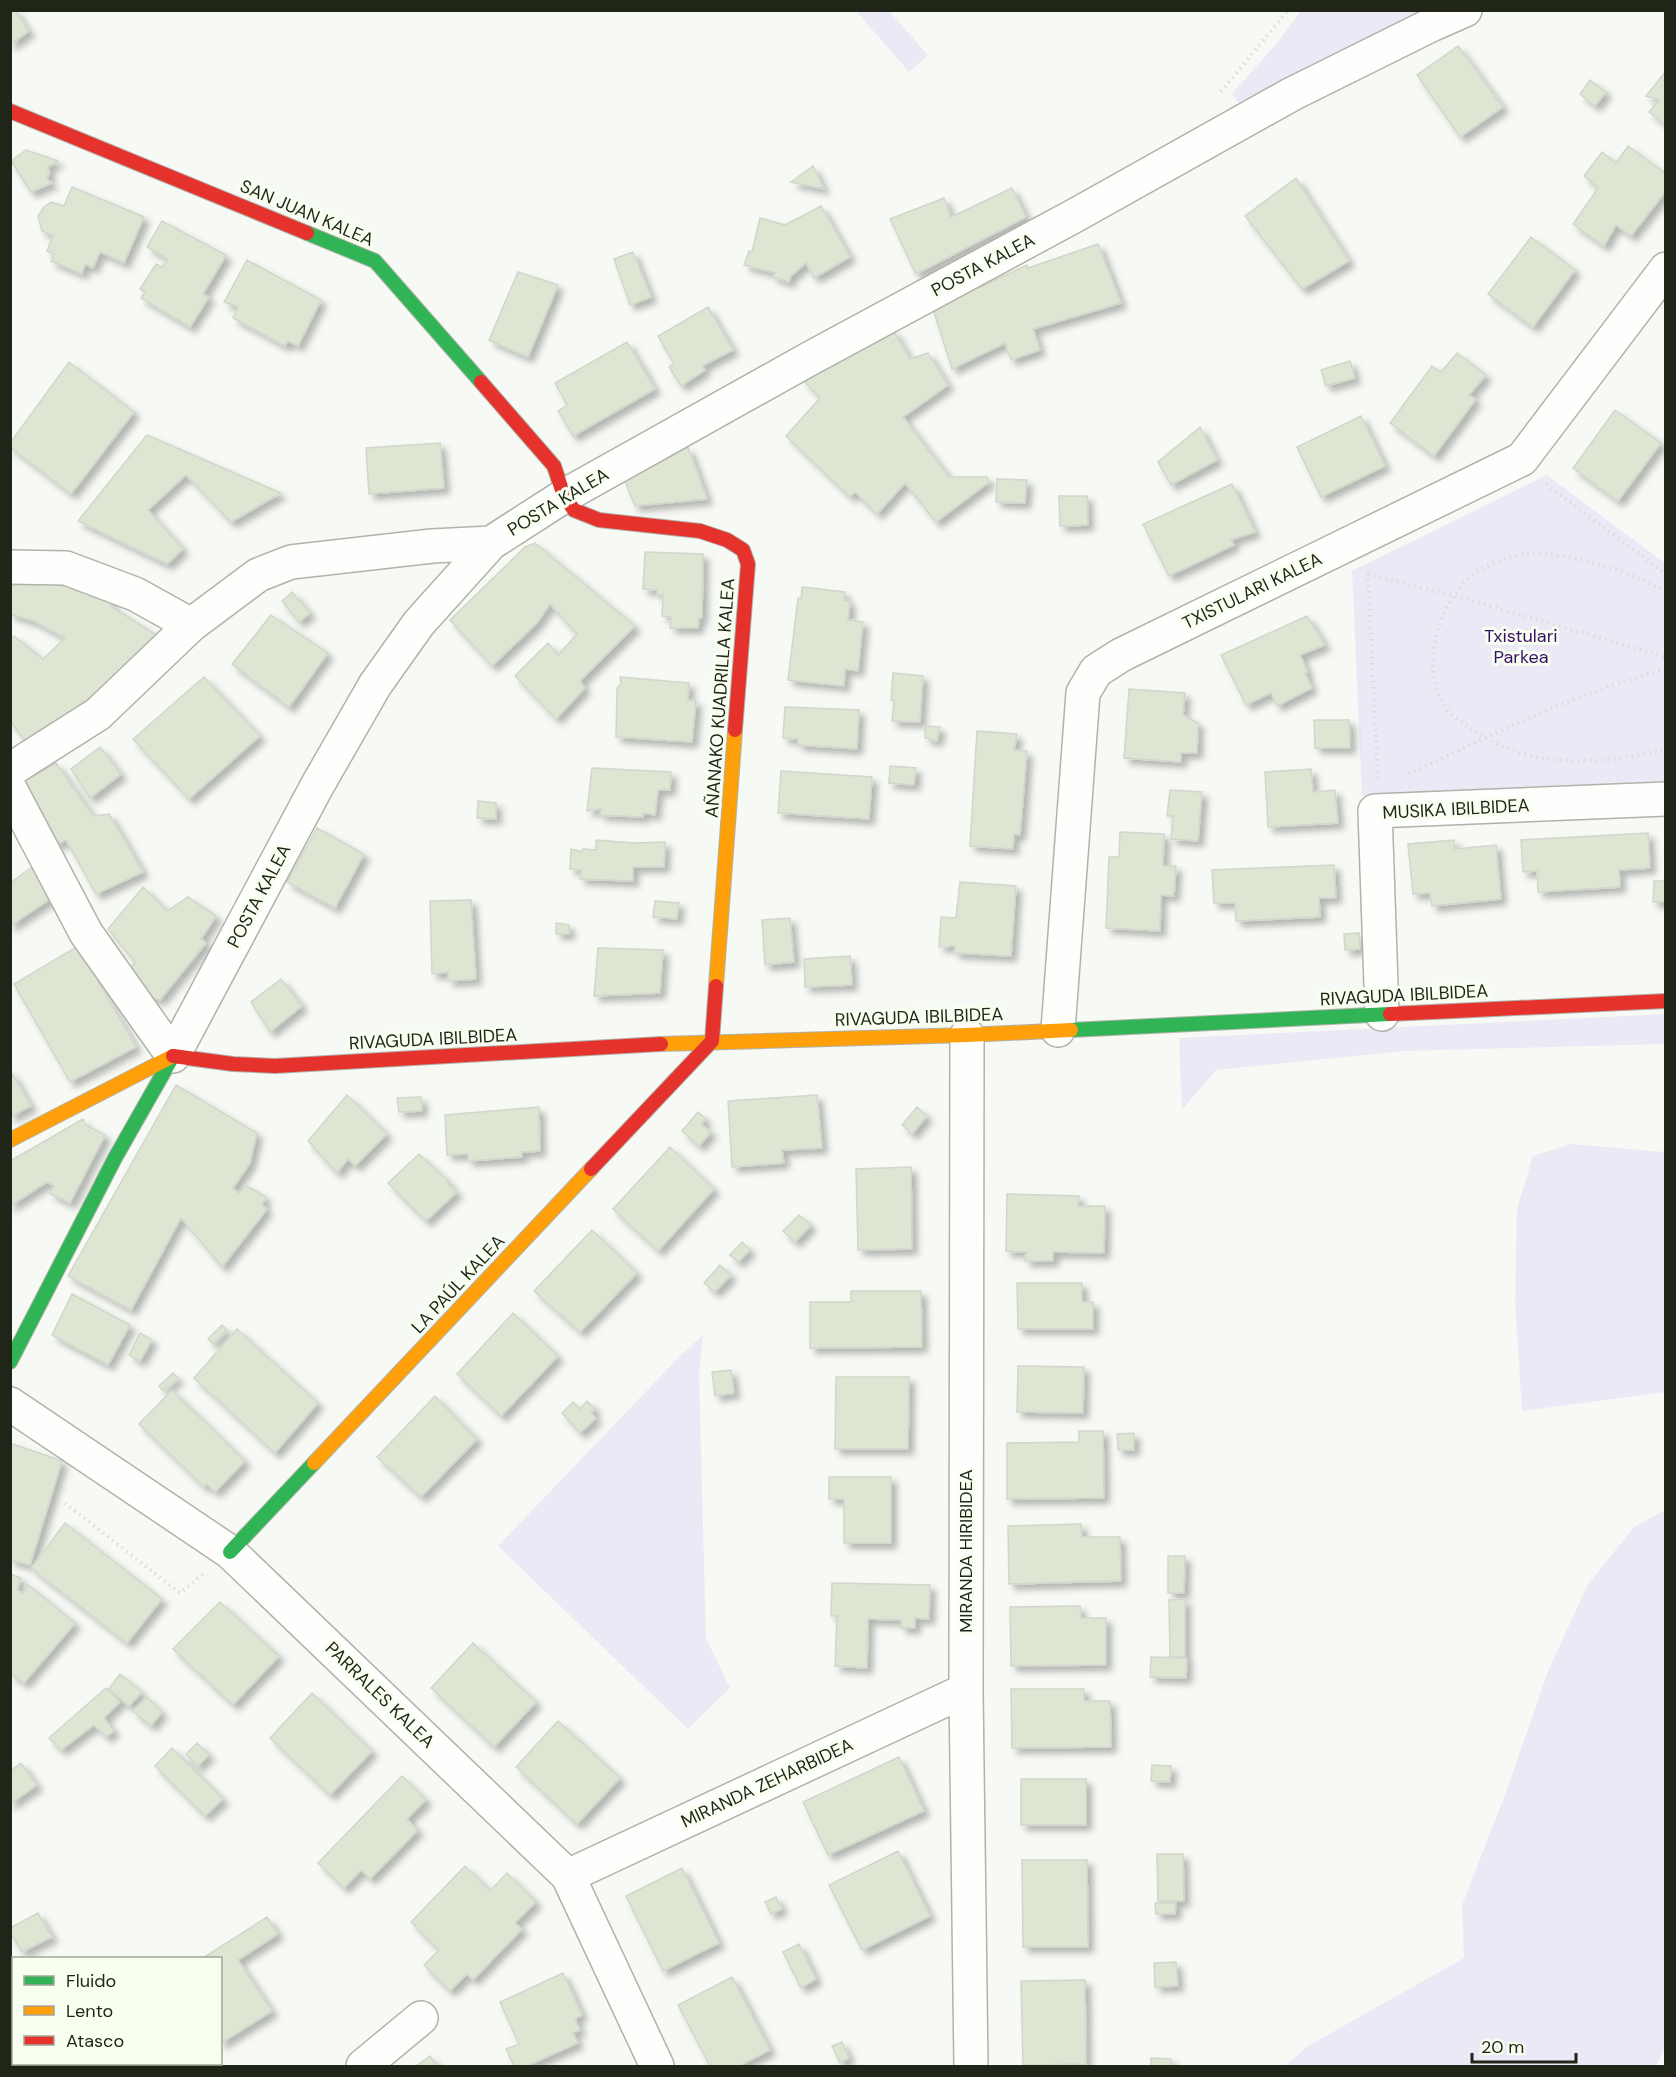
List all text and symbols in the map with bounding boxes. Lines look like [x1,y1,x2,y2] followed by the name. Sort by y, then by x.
[236,174,378,252] street label: SAN JUAN KALEA
[927,228,1039,302] street label: POSTA KALEA
[503,462,613,542] street label: POSTA KALEA
[1178,547,1326,635] street label: TXISTULARI KALEA
[700,577,740,819] street label: AÑANAKO KUADRILLA KALEA
[1484,624,1558,669] park label: Txistulari Parkea
[1382,793,1530,825] street label: MUSIKA IBILBIDEA
[222,840,296,952] street label: POSTA KALEA
[1319,979,1489,1011] street label: RIVAGUDA IBILBIDEA
[834,1002,1004,1032] street label: RIVAGUDA IBILBIDEA
[348,1023,518,1055] street label: RIVAGUDA IBILBIDEA
[406,1229,510,1338] street label: LA PAÚL KALEA
[954,1469,978,1633] street label: MIRANDA HIRIBIDEA
[320,1637,440,1753] street label: PARRALES KALEA
[677,1733,857,1833] street label: MIRANDA ZEHARBIDEA
[12,1957,222,2065] legend
[66,1969,116,1993] text: Fluido
[66,1999,113,2023] text: Lento
[1472,2026,1576,2064] scale bar
[66,2029,124,2053] text: Atasco
[1481,2035,1524,2059] text: 20 m

